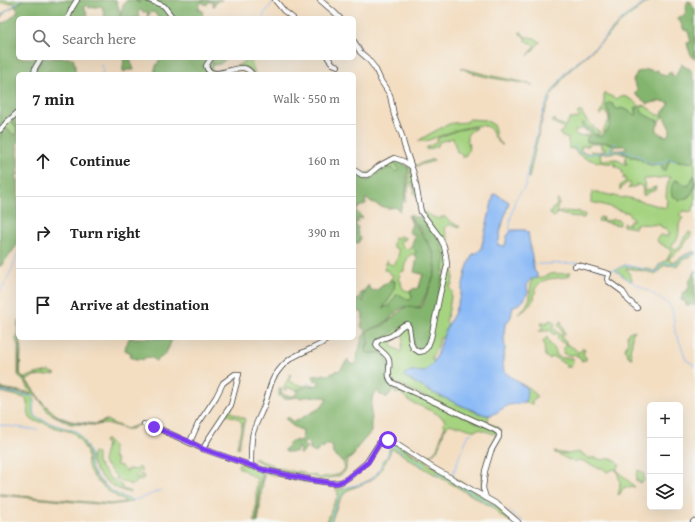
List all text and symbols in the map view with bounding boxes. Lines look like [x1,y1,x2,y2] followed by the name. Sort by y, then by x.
[16,16,356,60] search box
[30,27,52,49] icon: search
[62,28,136,49] text: Search here
[32,86,74,111] text: 7 min
[273,89,340,108] text: Walk · 550 m
[32,150,54,172] icon: ahead
[70,150,131,171] text: Continue
[308,151,340,170] text: 160 m
[32,222,54,244] icon: right
[70,222,141,243] text: Turn right
[308,223,340,242] text: 390 m
[32,294,54,316] icon: arrive
[70,294,209,315] text: Arrive at destination
[647,402,683,510] map controls
[647,402,683,438] button: +
[145,418,163,436] route end
[379,431,397,449] route start
[647,438,683,474] button: −
[647,474,683,510] button: layers

